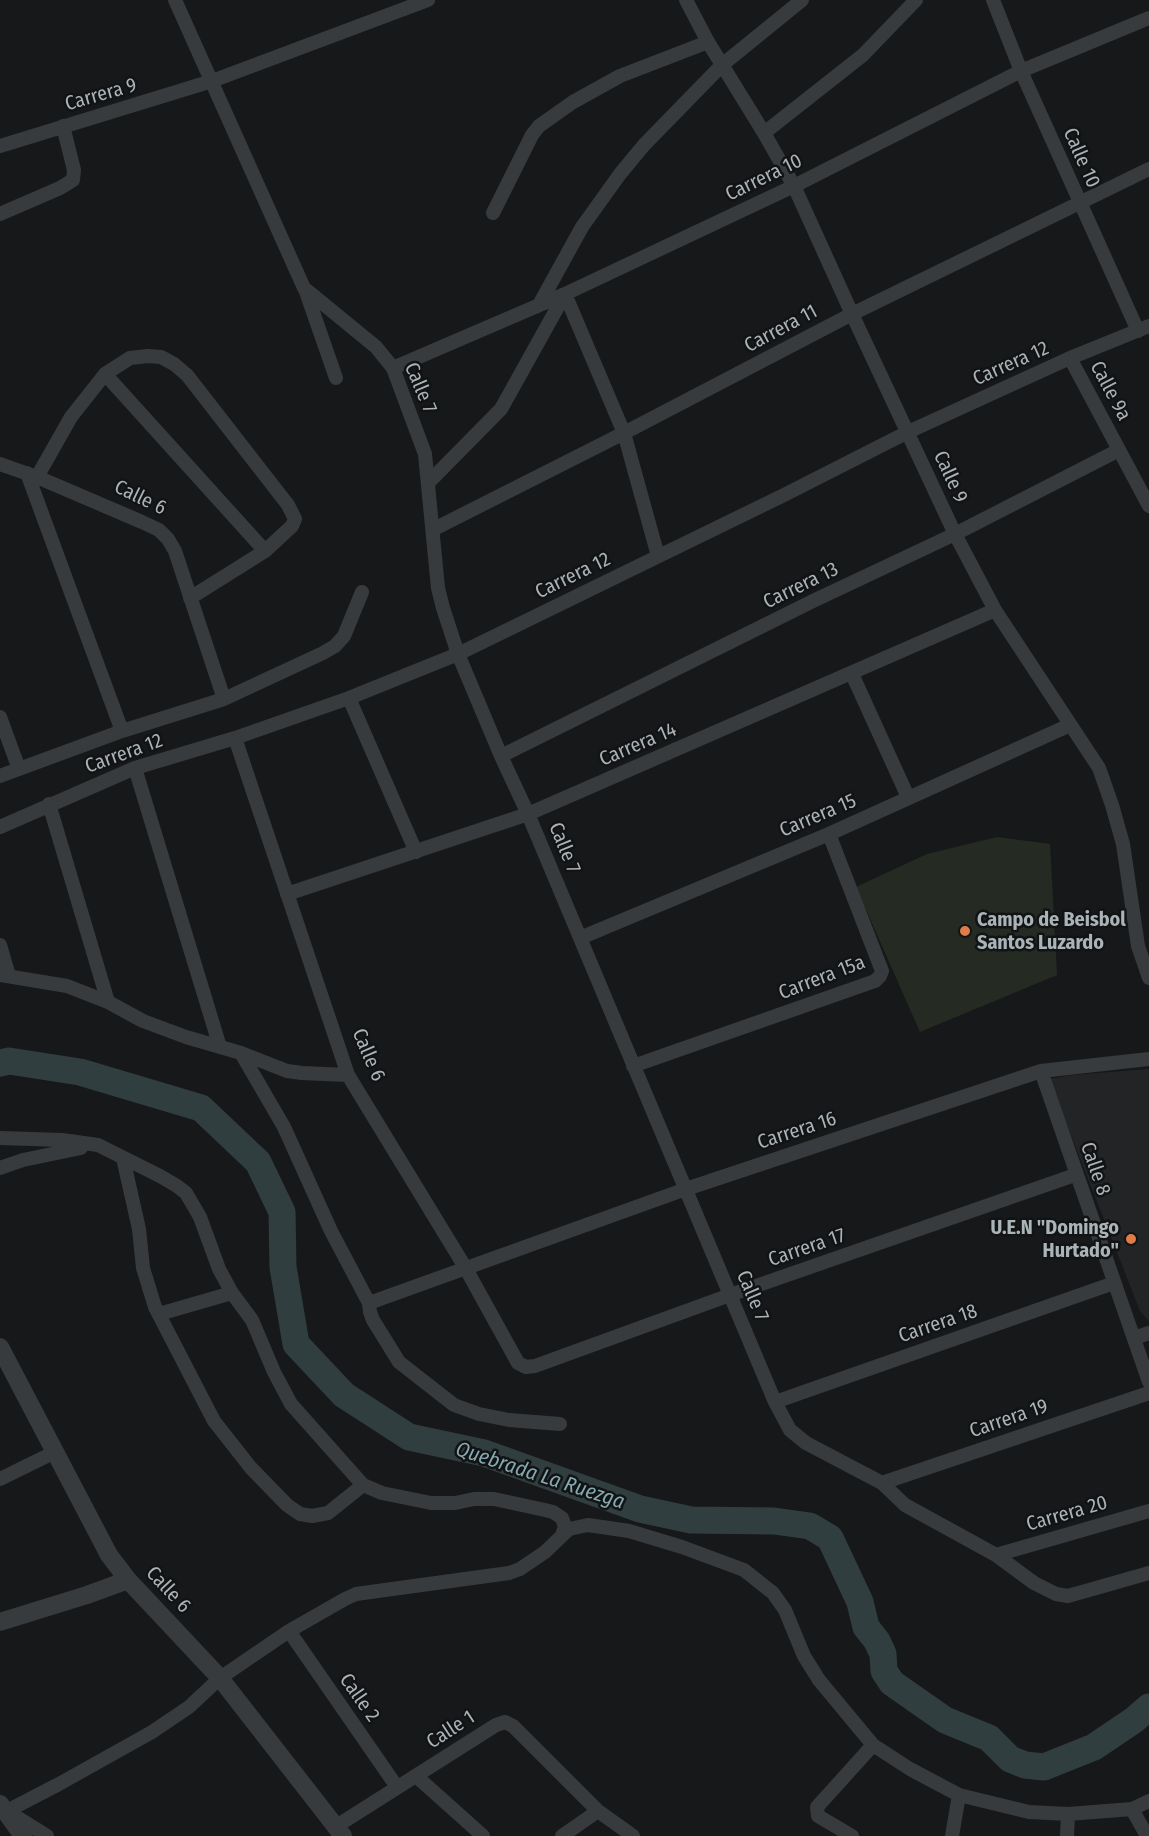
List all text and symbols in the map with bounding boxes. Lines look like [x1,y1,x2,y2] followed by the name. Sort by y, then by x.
[62,73,140,117] street label: Carrera 9
[1057,124,1105,192] street label: Calle 10
[722,149,806,207] street label: Carrera 10
[740,300,822,358] street label: Carrera 11
[969,337,1053,391] street label: Carrera 12
[1084,357,1136,425] street label: Calle 9a
[399,359,441,417] street label: Calle 7
[928,447,972,507] street label: Calle 9
[110,475,170,521] street label: Calle 6
[532,548,614,604] street label: Carrera 12
[759,558,843,614] street label: Carrera 13
[596,718,680,772] street label: Carrera 14
[82,729,166,779] street label: Carrera 12
[776,789,860,843] street label: Carrera 15
[543,819,585,877] street label: Calle 7
[977,908,1126,955] place label: Campo de Beisbol Santos Luzardo
[958,924,972,938] marker: Campo de Beisbol Santos Luzardo
[775,951,869,1005] street label: Carrera 15a
[346,1025,390,1085] street label: Calle 6
[754,1107,840,1155] street label: Carrera 16
[1075,1139,1115,1199] street label: Calle 8
[991,1216,1119,1263] place label: U.E.N "Domingo Hurtado"
[765,1224,849,1272] street label: Carrera 17
[1124,1232,1138,1246] marker: U.E.N "Domingo Hurtado"
[731,1267,773,1325] street label: Calle 7
[895,1299,981,1349] street label: Carrera 18
[967,1394,1051,1444] street label: Carrera 19
[452,1437,628,1515] water label: Quebrada La Ruezga
[1024,1491,1110,1537] street label: Carrera 20
[141,1562,195,1618] street label: Calle 6
[334,1669,384,1727] street label: Calle 2
[422,1706,480,1754] street label: Calle 1

